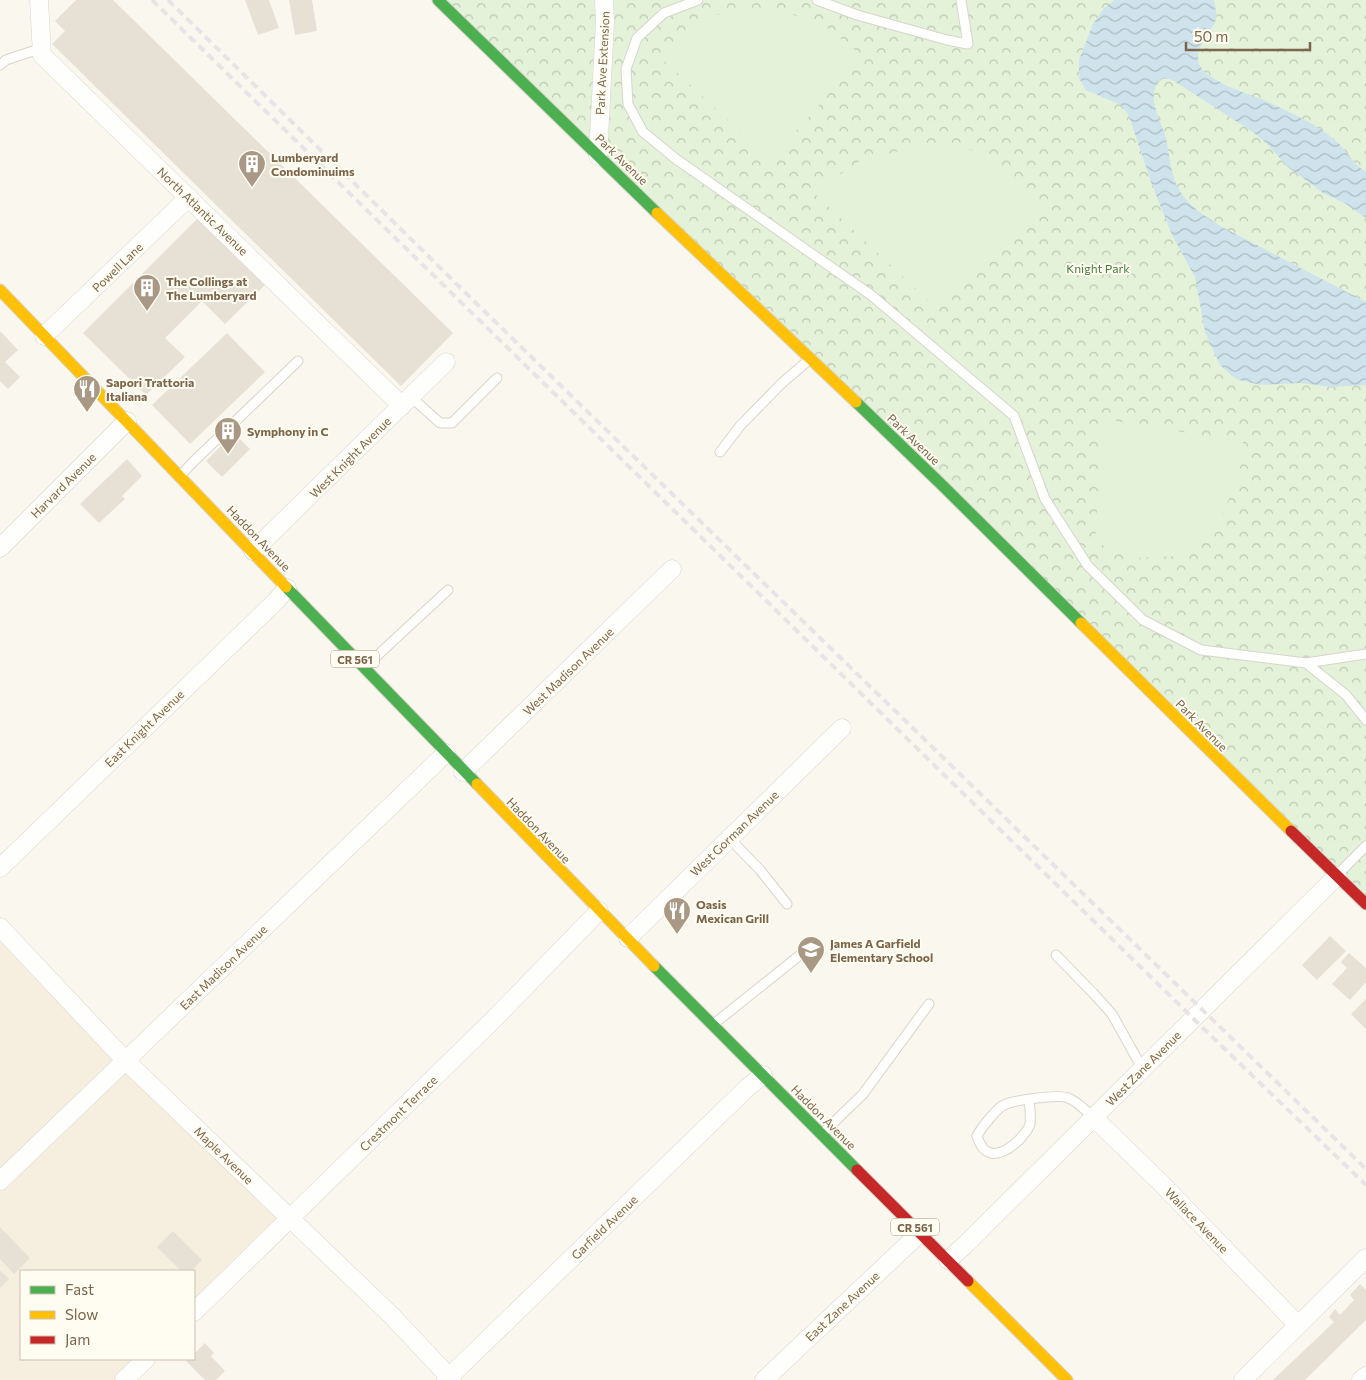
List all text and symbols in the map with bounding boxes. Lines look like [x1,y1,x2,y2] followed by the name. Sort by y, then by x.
[592,11,612,115] street label: Park Ave Extension
[1186,20,1310,52] scale bar
[1194,27,1228,45] text: 50 m
[593,131,651,187] street label: Park Avenue
[237,149,267,188] building icon: Lumberyard Condominuims
[271,150,355,178] place label: Lumberyard Condominuims
[155,164,251,258] street label: North Atlantic Avenue
[89,239,145,295] street label: Powell Lane
[1066,261,1130,275] park label: Knight Park
[132,273,162,312] building icon: The Collings at The Lumberyard
[166,274,257,302] place label: The Collings at The Lumberyard
[72,374,102,413] restaurant icon: Sapori Trattoria Italiana
[106,375,194,403] place label: Sapori Trattoria Italiana
[885,411,943,467] street label: Park Avenue
[307,414,393,500] street label: West Knight Avenue
[213,416,243,455] building icon: Symphony in C
[247,424,329,438] place label: Symphony in C
[28,450,98,520] street label: Harvard Avenue
[224,502,294,574] street label: Haddon Avenue
[520,624,616,718] street label: West Madison Avenue
[331,651,379,668] road number: CR 561
[101,687,187,769] street label: East Knight Avenue
[1173,696,1231,754] street label: Park Avenue
[687,787,781,879] street label: West Gorman Avenue
[504,794,574,866] street label: Haddon Avenue
[662,896,692,935] restaurant icon: Oasis Mexican Grill
[696,897,769,925] place label: Oasis Mexican Grill
[177,922,269,1012] street label: East Madison Avenue
[796,935,826,974] school or university icon: James A Garfield Elementary School
[830,936,933,964] place label: James A Garfield Elementary School
[1103,1028,1183,1108] street label: West Zane Avenue
[356,1072,440,1154] street label: Crestmont Terrace
[789,1082,859,1152] street label: Haddon Avenue
[192,1123,256,1187] street label: Maple Avenue
[1163,1185,1231,1255] street label: Wallace Avenue
[568,1192,640,1262] street label: Garfield Avenue
[891,1218,939,1236] road number: CR 561
[802,1268,882,1344] street label: East Zane Avenue
[20,1270,195,1360] legend
[65,1280,94,1298] text: Fast
[65,1305,98,1323] text: Slow
[65,1330,90,1348] text: Jam

